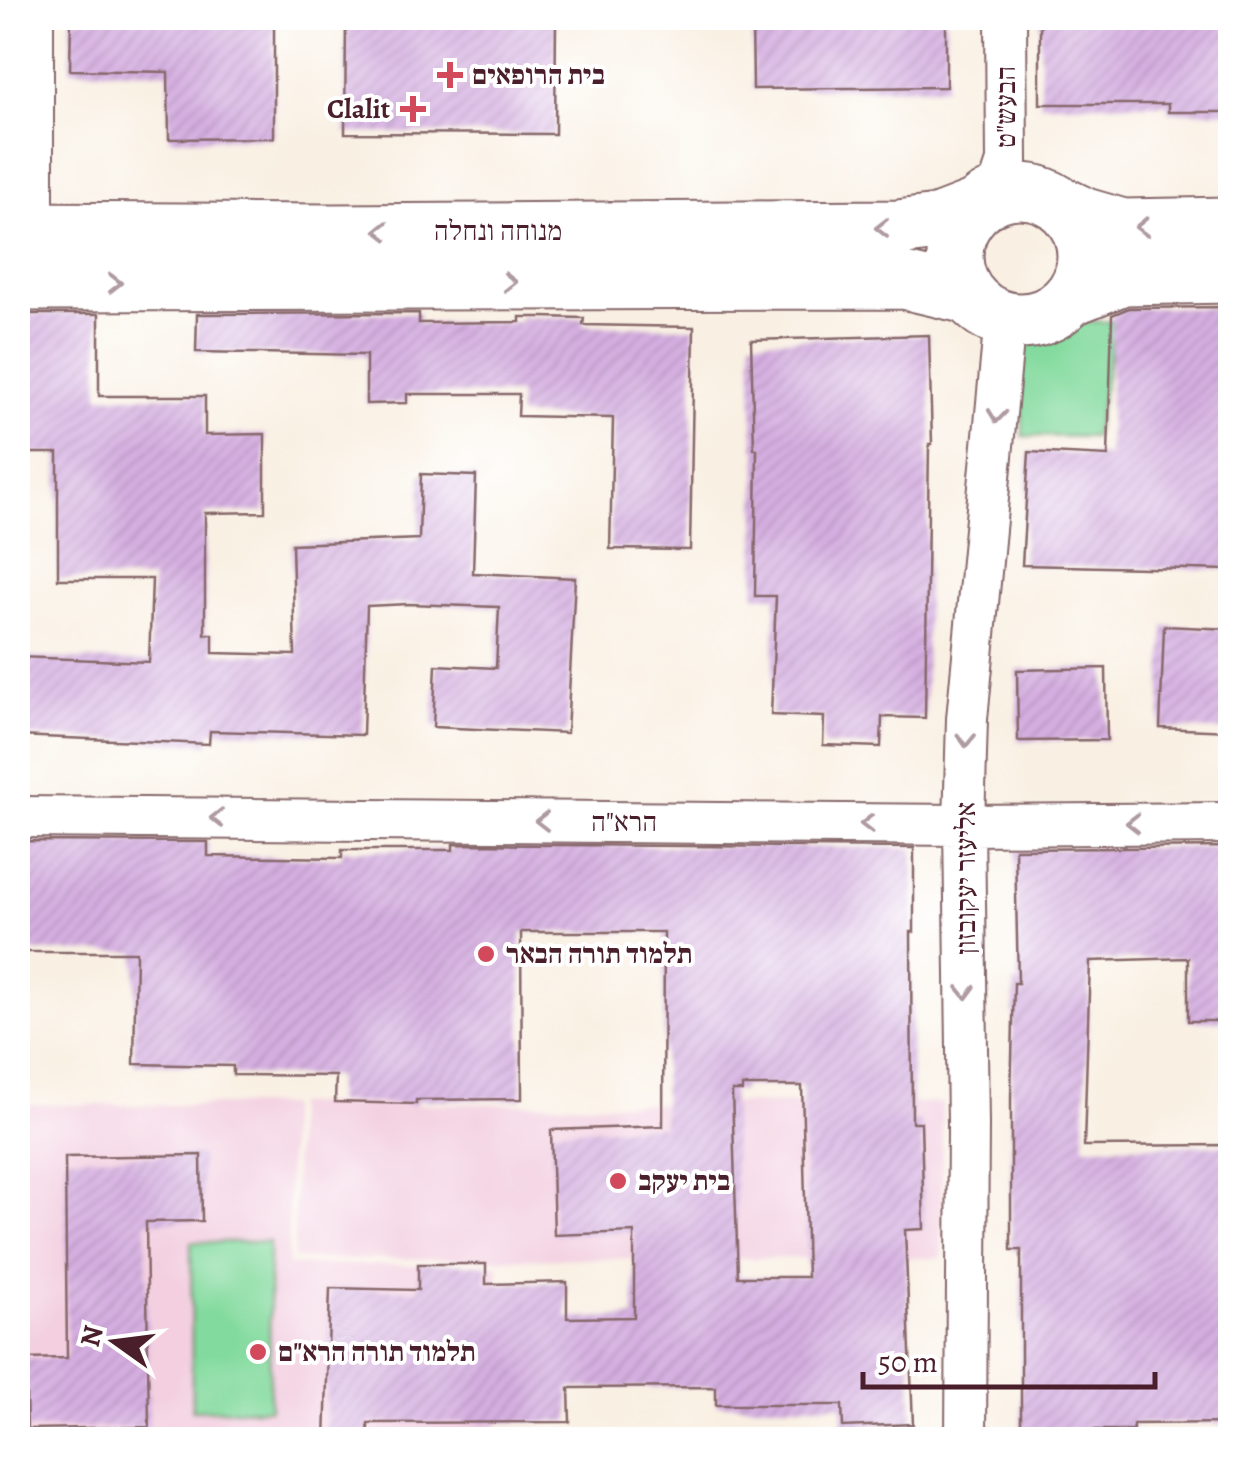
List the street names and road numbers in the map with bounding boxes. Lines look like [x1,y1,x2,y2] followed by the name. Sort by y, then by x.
[987,66,1025,148] street label: הבעש"ט
[434,212,562,250] street label: מנוחה ונחלה
[947,802,985,954] street label: אליעזר יעקובזון
[591,803,657,841] street label: הרא"ה

